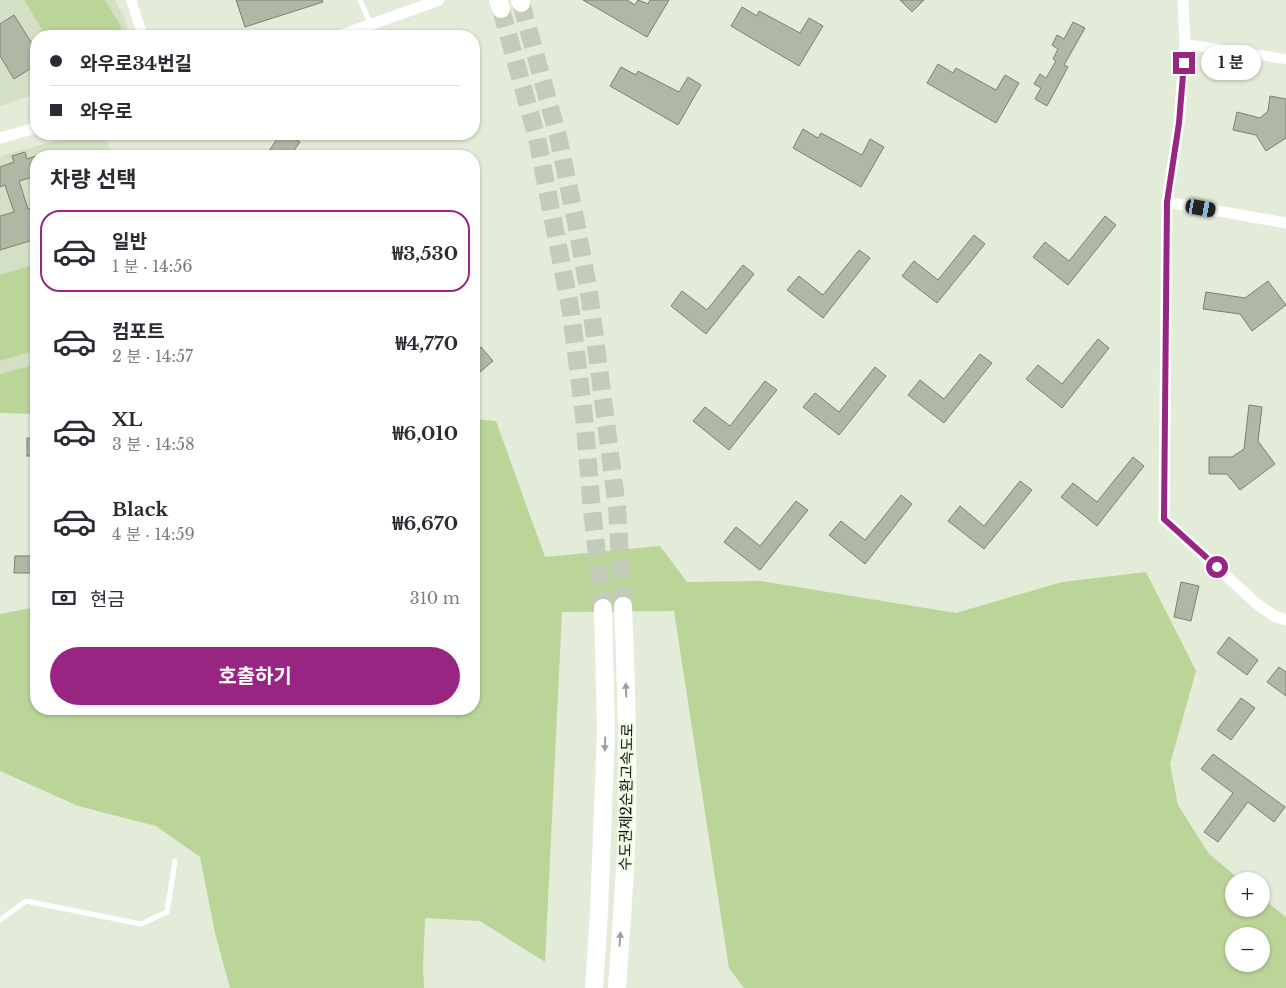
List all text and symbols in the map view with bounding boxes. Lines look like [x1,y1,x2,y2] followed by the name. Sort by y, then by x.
[1202,46,1262,80] callout: 1 분
[80,52,192,75] text: 와우로34번길
[1173,52,1195,74] route end
[1218,52,1244,72] text: 1 분
[80,100,132,123] text: 와우로
[50,166,137,193] text: 차량 선택
[1184,198,1217,218] car
[52,229,97,274] icon: car
[112,230,147,253] text: 일반
[392,242,458,265] text: ₩3,530
[112,256,193,276] text: 1 분 · 14:56
[52,319,97,364] icon: car
[112,320,164,343] text: 컴포트
[395,332,458,355] text: ₩4,770
[112,346,193,366] text: 2 분 · 14:57
[112,408,142,431] text: XL
[52,409,97,454] icon: car
[392,422,458,445] text: ₩6,010
[112,434,195,454] text: 3 분 · 14:58
[112,498,168,521] text: Black
[52,499,97,544] icon: car
[392,512,458,535] text: ₩6,670
[112,524,195,544] text: 4 분 · 14:59
[1206,556,1228,578] route start
[50,584,78,612] icon: cash
[90,588,125,611] text: 현금
[410,588,460,608] text: 310 m
[50,647,460,705] button: 호출하기
[622,681,630,697] one-way arrow
[615,723,637,871] street label: 수도권제2순환고속도로
[601,736,609,752] one-way arrow
[1225,872,1270,972] map controls
[1225,872,1270,917] button: +
[1225,927,1270,972] button: −
[617,931,625,947] one-way arrow

